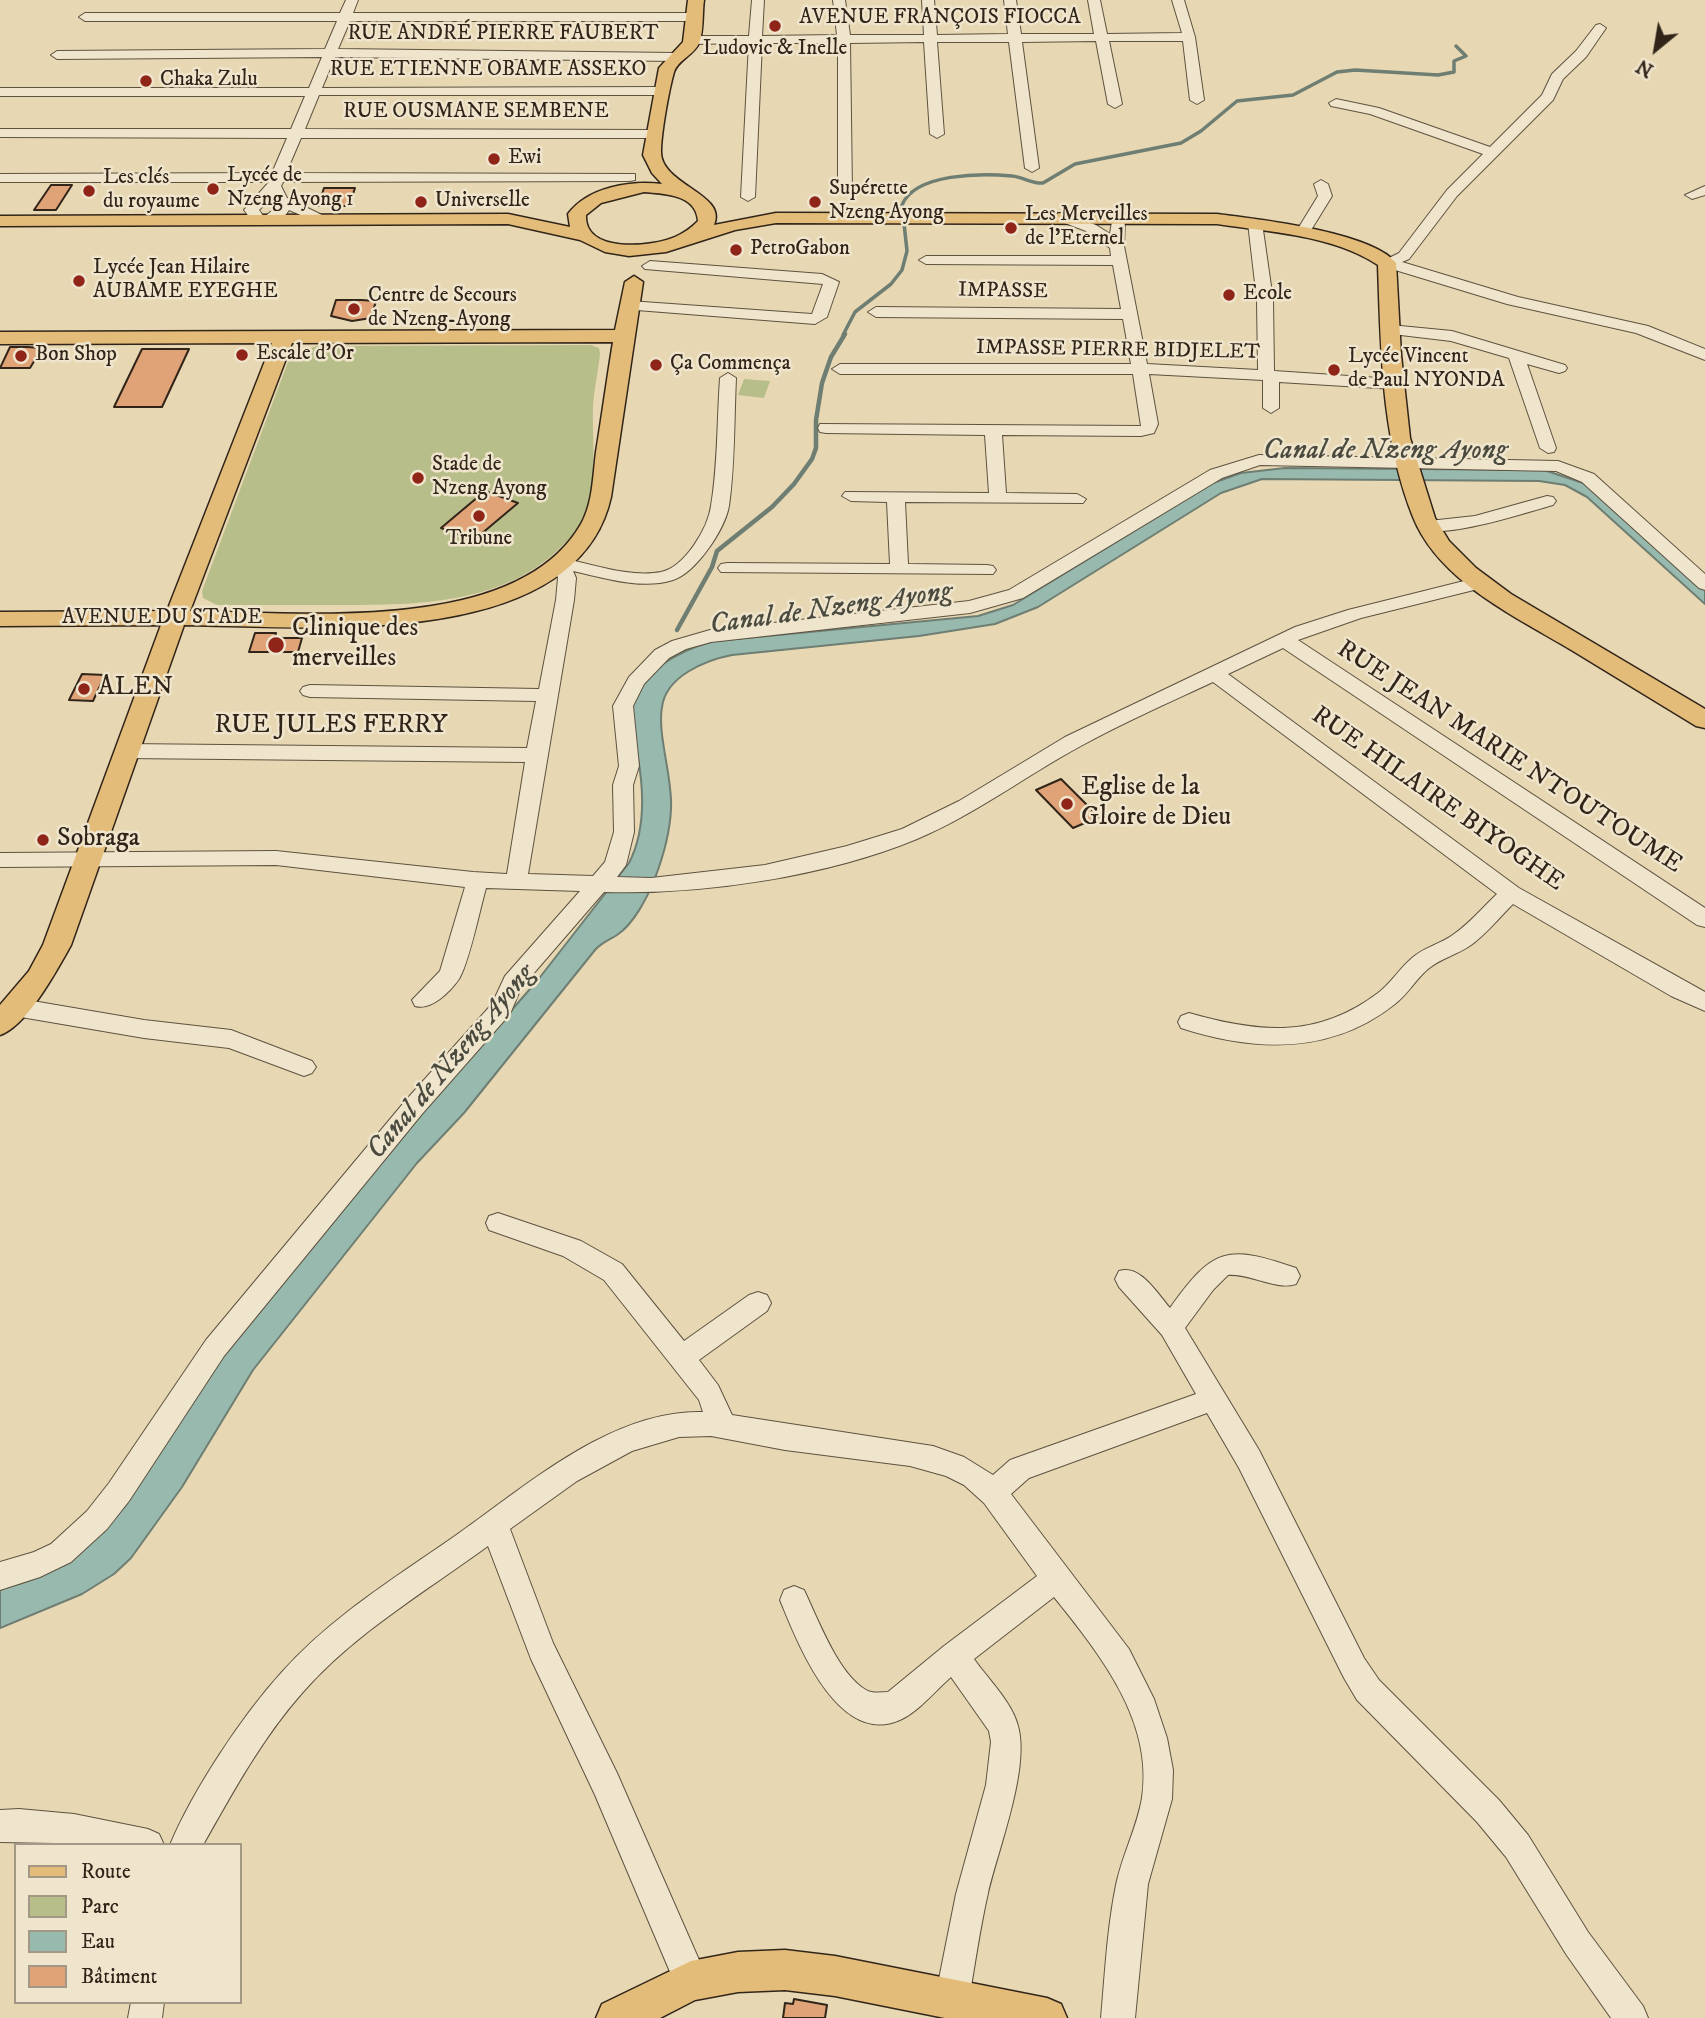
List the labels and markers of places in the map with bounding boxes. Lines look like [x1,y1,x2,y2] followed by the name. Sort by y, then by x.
[767,18,783,34] marker: Ludovic & Inelle
[703,37,847,63] place label: Ludovic & Inelle
[160,68,258,94] place label: Chaka Zulu
[138,73,154,89] marker: Chaka Zulu
[508,146,541,172] place label: Ewi
[486,151,502,167] marker: Ewi
[227,164,354,214] place label: Lycée de Nzeng Ayong 1
[103,166,200,216] place label: Les clés du royaume
[829,177,943,227] place label: Supérette Nzeng Ayong
[205,181,221,197] marker: Lycée de Nzeng Ayong 1
[81,183,97,199] marker: Les clés du royaume
[435,189,530,215] place label: Universelle
[413,194,429,210] marker: Universelle
[807,194,823,210] marker: Supérette Nzeng Ayong
[1025,203,1148,253] place label: Les Merveilles de l'Eternel
[1003,220,1019,236] marker: Les Merveilles de l'Eternel
[750,237,850,263] place label: PetroGabon
[728,242,744,258] marker: PetroGabon
[93,256,278,306] place label: Lycée Jean Hilaire AUBAME EYEGHE
[71,273,87,289] marker: Lycée Jean Hilaire AUBAME EYEGHE
[1243,282,1292,308] place label: Ecole
[368,284,517,334] place label: Centre de Secours de Nzeng-Ayong
[1221,287,1237,303] marker: Ecole
[346,301,362,317] marker: Centre de Secours de Nzeng-Ayong
[256,342,354,368] place label: Escale d'Or
[35,343,117,369] place label: Bon Shop
[1348,345,1505,395] place label: Lycée Vincent de Paul NYONDA
[234,347,250,363] marker: Escale d'Or
[13,348,29,364] marker: Bon Shop
[670,352,791,378] place label: Ça Commença
[648,357,664,373] marker: Ça Commença
[1326,362,1342,378] marker: Lycée Vincent de Paul NYONDA
[432,453,546,503] place label: Stade de Nzeng Ayong
[410,470,426,486] marker: Stade de Nzeng Ayong
[471,508,487,524] marker: Tribune
[446,527,512,553] place label: Tribune
[292,614,418,676] place label: Clinique des merveilles
[266,635,286,655] marker: Clinique des merveilles
[98,673,173,705] place label: ALEN
[76,681,92,697] marker: ALEN
[1081,773,1231,834] place label: Eglise de la Gloire de Dieu
[1059,796,1075,812] marker: Eglise de la Gloire de Dieu
[57,824,140,856] place label: Sobraga
[35,832,51,848] marker: Sobraga

